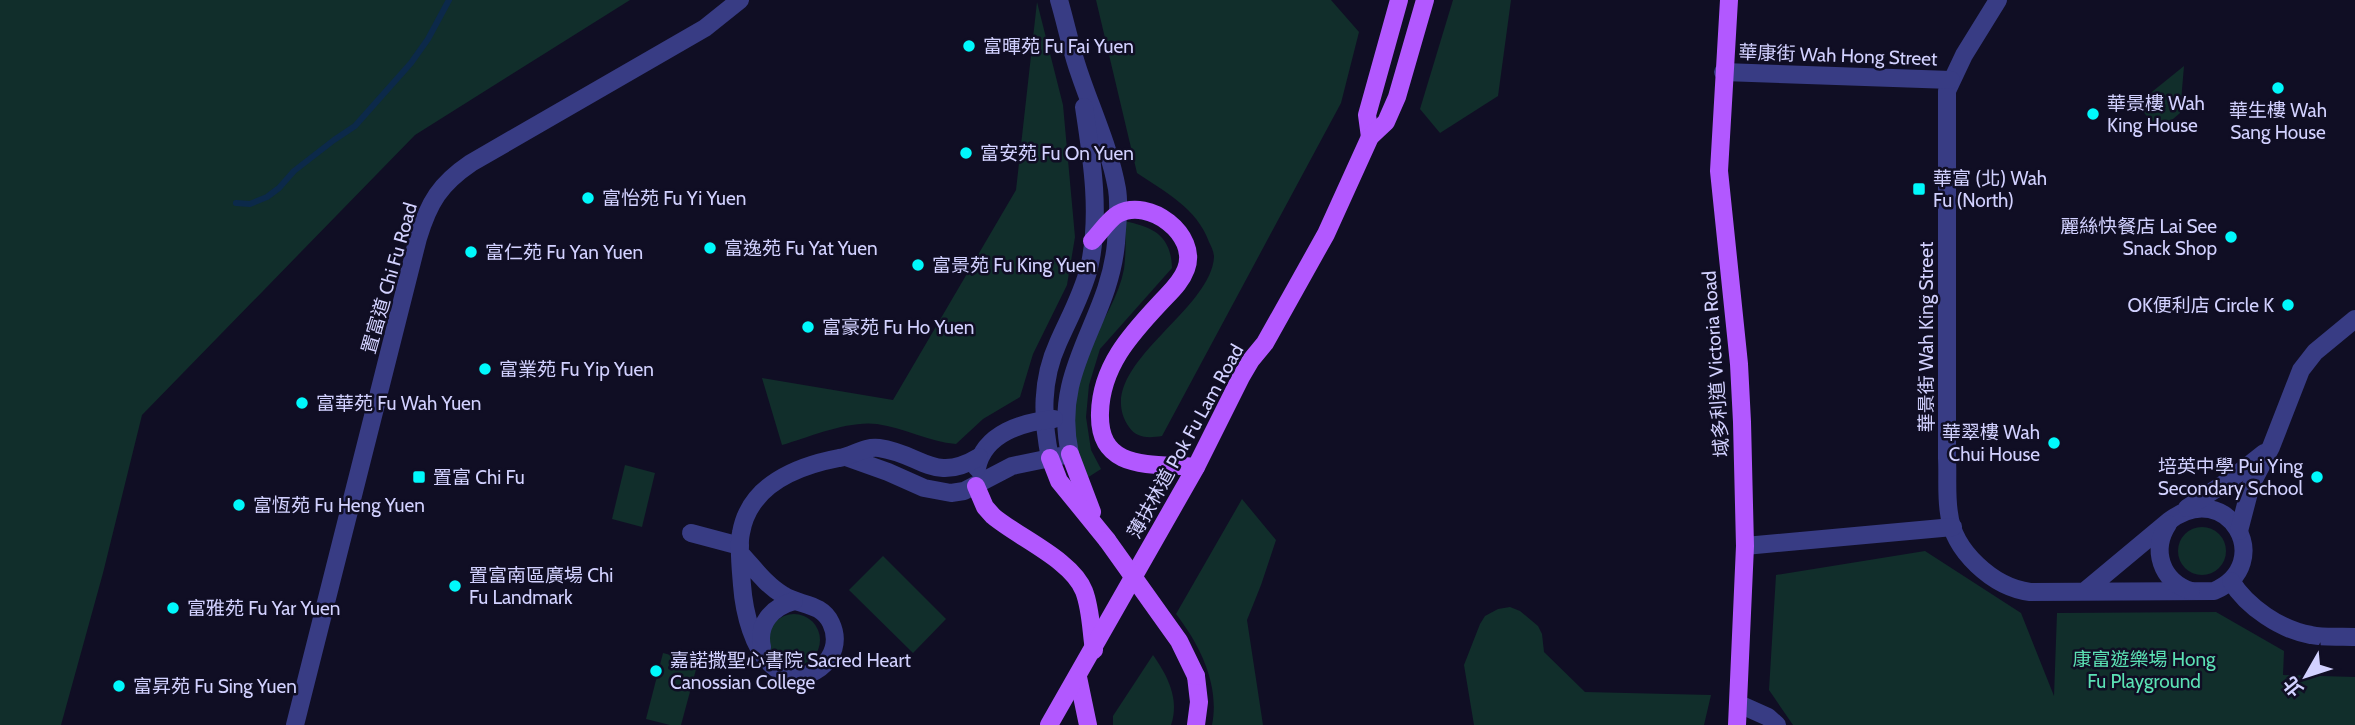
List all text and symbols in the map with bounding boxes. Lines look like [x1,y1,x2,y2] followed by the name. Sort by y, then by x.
[983,35,1134,58] place label: 富暉苑 Fu Fai Yuen
[961,38,977,54] marker: 富暉苑 Fu Fai Yuen
[1738,41,1938,70] street label: 華康街 Wah Hong Street
[2270,80,2286,96] marker: 華生樓 Wah Sang House
[2107,92,2205,137] place label: 華景樓 Wah King House
[2229,99,2327,144] place label: 華生樓 Wah Sang House
[2085,106,2101,122] marker: 華景樓 Wah King House
[980,142,1134,165] place label: 富安苑 Fu On Yuen
[958,145,974,161] marker: 富安苑 Fu On Yuen
[1933,167,2047,212] place label: 華富 (北) Wah Fu (North)
[1911,181,1927,197] marker: 華富 (北) Wah Fu (North)
[602,187,746,210] place label: 富怡苑 Fu Yi Yuen
[580,190,596,206] marker: 富怡苑 Fu Yi Yuen
[357,200,422,356] street label: 置富道 Chi Fu Road
[2060,215,2217,260] place label: 麗絲快餐店 Lai See Snack Shop
[2223,229,2239,245] marker: 麗絲快餐店 Lai See Snack Shop
[724,237,878,260] place label: 富逸苑 Fu Yat Yuen
[702,240,718,256] marker: 富逸苑 Fu Yat Yuen
[485,241,643,264] place label: 富仁苑 Fu Yan Yuen
[1915,241,1938,432] street label: 華景街 Wah King Street
[463,244,479,260] marker: 富仁苑 Fu Yan Yuen
[932,254,1096,277] place label: 富景苑 Fu King Yuen
[910,257,926,273] marker: 富景苑 Fu King Yuen
[1698,270,1733,458] street label: 域多利道 Victoria Road
[2127,294,2274,317] place label: OK便利店 Circle K
[2280,297,2296,313] marker: OK便利店 Circle K
[822,316,974,339] place label: 富豪苑 Fu Ho Yuen
[800,319,816,335] marker: 富豪苑 Fu Ho Yuen
[1122,340,1248,542] street label: 薄扶林道 Pok Fu Lam Road
[499,358,654,381] place label: 富業苑 Fu Yip Yuen
[477,361,493,377] marker: 富業苑 Fu Yip Yuen
[316,392,481,415] place label: 富華苑 Fu Wah Yuen
[294,395,310,411] marker: 富華苑 Fu Wah Yuen
[1942,421,2040,466] place label: 華翠樓 Wah Chui House
[2046,435,2062,451] marker: 華翠樓 Wah Chui House
[2158,455,2304,500] place label: 培英中學 Pui Ying Secondary School
[433,466,525,489] place label: 置富 Chi Fu
[411,469,427,485] marker: 置富 Chi Fu
[2309,469,2325,485] marker: 培英中學 Pui Ying Secondary School
[253,494,425,517] place label: 富恆苑 Fu Heng Yuen
[231,497,247,513] marker: 富恆苑 Fu Heng Yuen
[469,564,613,609] place label: 置富南區廣場 Chi Fu Landmark
[447,578,463,594] marker: 置富南區廣場 Chi Fu Landmark
[187,597,340,620] place label: 富雅苑 Fu Yar Yuen
[165,600,181,616] marker: 富雅苑 Fu Yar Yuen
[2271,641,2341,711] north arrow
[2073,648,2216,693] park label: 康富遊樂場 Hong Fu Playground
[670,649,911,694] place label: 嘉諾撒聖心書院 Sacred Heart Canossian College
[648,663,664,679] marker: 嘉諾撒聖心書院 Sacred Heart Canossian College
[2278,672,2308,701] text: 北
[133,675,297,698] place label: 富昇苑 Fu Sing Yuen
[111,678,127,694] marker: 富昇苑 Fu Sing Yuen

